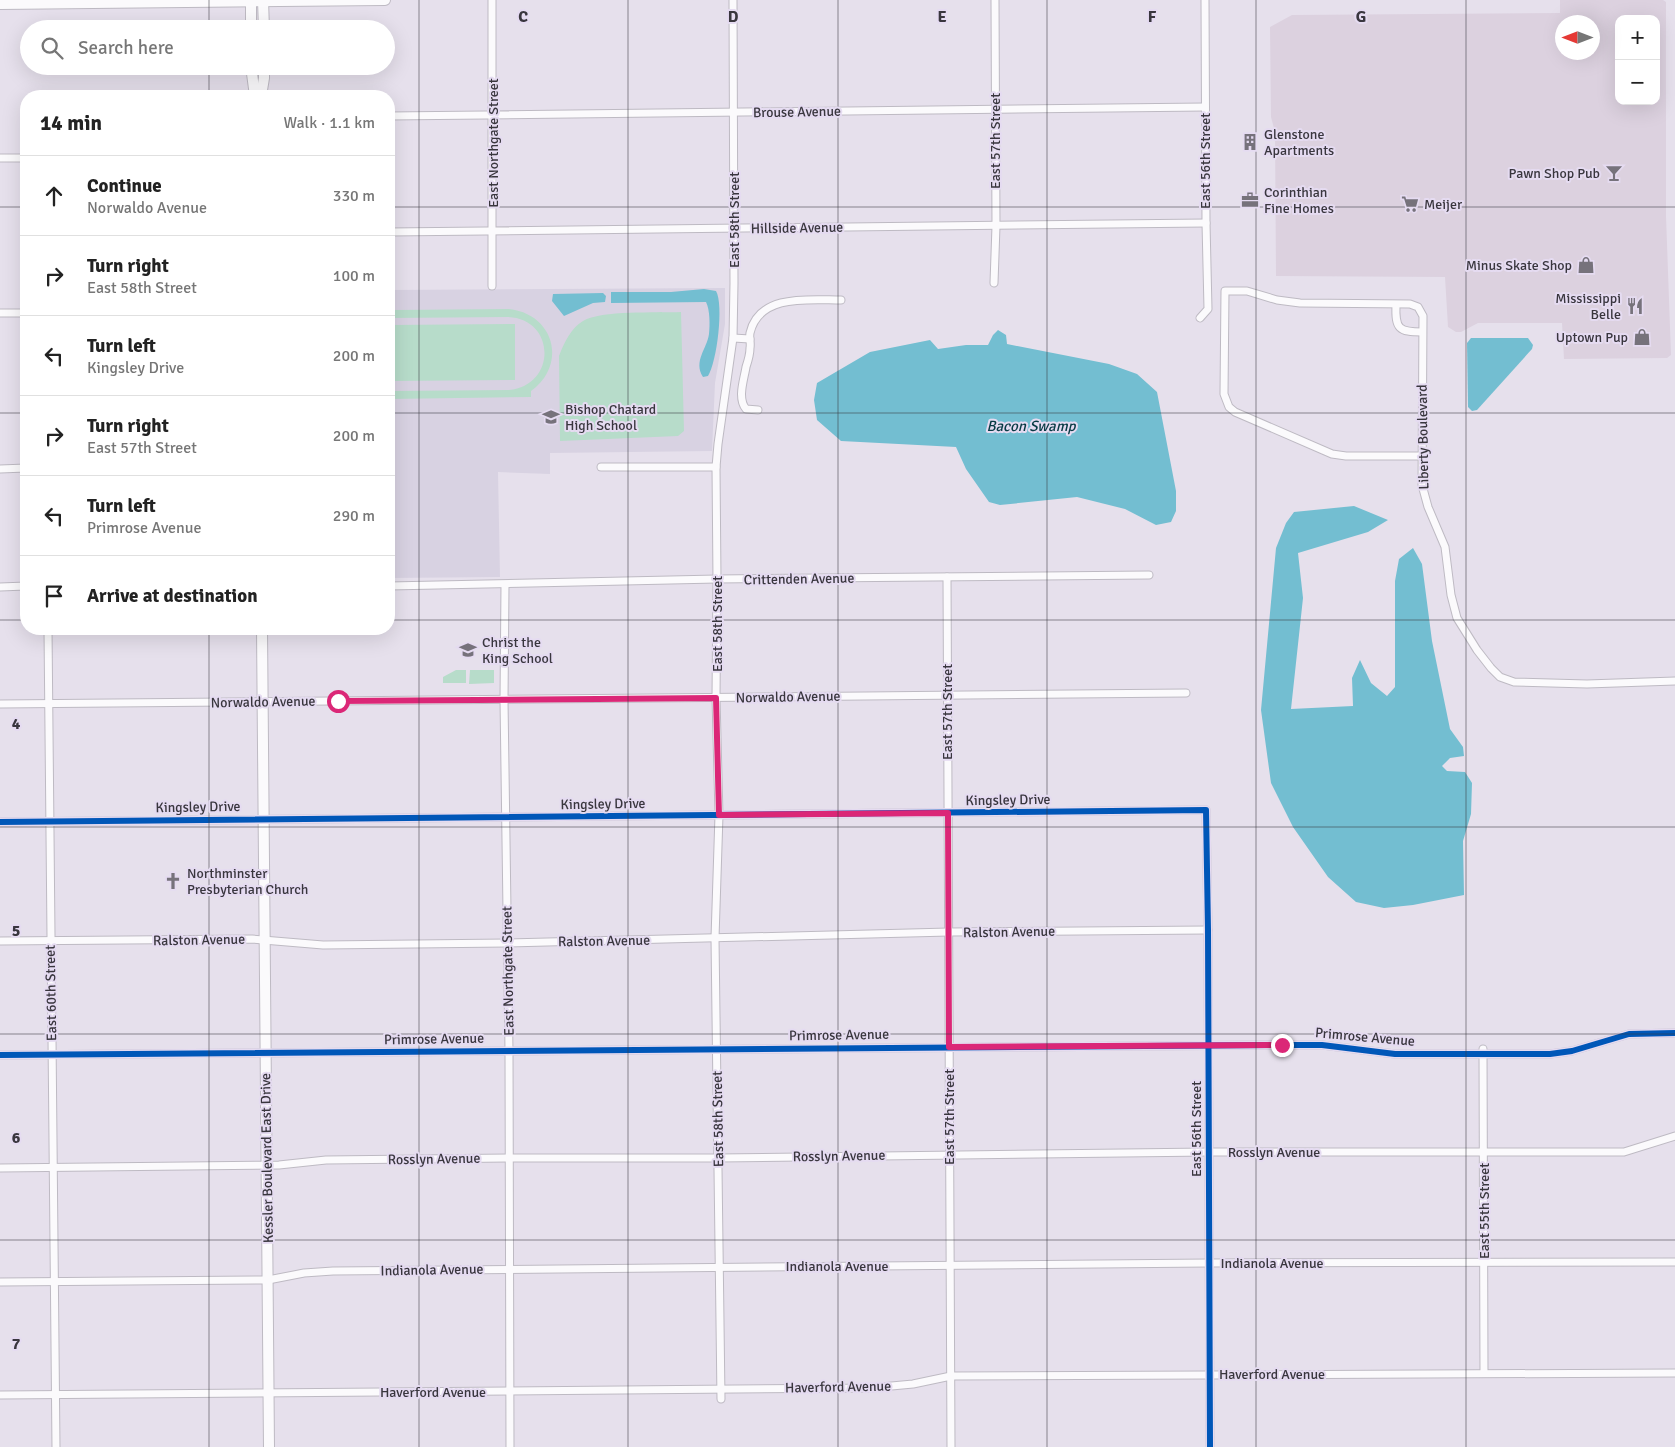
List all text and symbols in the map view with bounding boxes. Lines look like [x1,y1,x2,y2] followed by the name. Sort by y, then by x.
[518,7,528,27] text: C
[728,7,739,27] text: D
[937,7,947,27] text: E
[1148,7,1157,27] text: F
[1356,7,1366,27] text: G
[1555,15,1600,60] north arrow
[1615,15,1660,105] map controls
[1615,15,1660,60] button: +
[20,20,395,75] search box
[38,34,66,62] icon: search
[78,36,174,60] text: Search here
[1615,60,1660,105] button: −
[485,78,502,208] street label: East Northgate Street
[987,93,1004,189] street label: East 57th Street
[753,103,841,121] street label: Brouse Avenue
[40,110,102,136] text: 14 min
[283,113,375,133] text: Walk · 1.1 km
[1197,113,1214,209] street label: East 56th Street
[1264,126,1334,159] place label: Glenstone Apartments
[1240,132,1260,152] building icon: Glenstone Apartments
[1604,163,1624,183] bar icon: Pawn Shop Pub
[1509,165,1600,182] place label: Pawn Shop Pub
[726,172,743,268] street label: East 58th Street
[87,174,162,198] text: Continue
[40,182,68,210] icon: ahead
[1264,184,1334,217] place label: Corinthian Fine Homes
[333,186,375,206] text: 330 m
[1240,190,1260,210] office icon: Corinthian Fine Homes
[1400,194,1420,214] supermarket icon: Meijer
[1424,196,1463,213] place label: Meijer
[87,198,207,218] text: Norwaldo Avenue
[751,219,843,237] street label: Hillside Avenue
[87,254,169,278] text: Turn right
[1576,255,1596,275] shop icon: Minus Skate Shop
[1466,257,1572,274] place label: Minus Skate Shop
[40,262,68,290] icon: right
[333,266,375,286] text: 100 m
[87,278,197,298] text: East 58th Street
[1555,290,1621,323] place label: Mississippi Belle
[1625,296,1645,316] restaurant icon: Mississippi Belle
[1632,327,1652,347] shop icon: Uptown Pup
[1556,329,1628,346] place label: Uptown Pup
[87,334,156,358] text: Turn left
[40,342,68,370] icon: left
[333,346,375,366] text: 200 m
[87,358,184,378] text: Kingsley Drive
[1414,384,1432,490] street label: Liberty Boulevard
[565,401,656,434] place label: Bishop Chatard High School
[541,407,561,427] school or university icon: Bishop Chatard High School
[87,414,169,438] text: Turn right
[986,417,1077,435] water label: Bacon Swamp
[40,422,68,450] icon: right
[333,426,375,446] text: 200 m
[87,438,197,458] text: East 57th Street
[87,494,156,518] text: Turn left
[40,502,68,530] icon: left
[333,506,375,526] text: 290 m
[87,518,202,538] text: Primrose Avenue
[743,570,855,588] street label: Crittenden Avenue
[709,576,726,672] street label: East 58th Street
[40,582,68,610] icon: arrive
[87,584,258,608] text: Arrive at destination
[482,634,553,667] place label: Christ the King School
[458,640,478,660] school or university icon: Christ the King School
[939,664,956,760] street label: East 57th Street
[735,688,841,706] street label: Norwaldo Avenue
[327,690,350,713] route start
[210,693,316,711] street label: Norwaldo Avenue
[12,714,21,734] text: 4
[965,791,1051,809] street label: Kingsley Drive
[560,795,646,813] street label: Kingsley Drive
[155,798,241,816] street label: Kingsley Drive
[187,865,308,898] place label: Northminster Presbyterian Church
[163,871,183,891] church icon: Northminster Presbyterian Church
[498,906,518,1036] street label: East Northgate Street
[12,921,20,941] text: 5
[963,923,1055,941] street label: Ralston Avenue
[153,931,245,949] street label: Ralston Avenue
[558,932,650,950] street label: Ralston Avenue
[42,945,60,1041] street label: East 60th Street
[1314,1024,1416,1050] street label: Primrose Avenue
[789,1026,889,1044] street label: Primrose Avenue
[384,1030,484,1048] street label: Primrose Avenue
[1271,1034,1294,1057] route end
[941,1069,958,1165] street label: East 57th Street
[709,1071,727,1167] street label: East 58th Street
[257,1073,277,1243] street label: Kessler Boulevard East Drive
[1188,1081,1205,1177] street label: East 56th Street
[12,1128,21,1148] text: 6
[1228,1144,1320,1161] street label: Rosslyn Avenue
[792,1147,886,1165] street label: Rosslyn Avenue
[387,1150,481,1168] street label: Rosslyn Avenue
[1476,1163,1493,1259] street label: East 55th Street
[1220,1255,1324,1272] street label: Indianola Avenue
[785,1258,889,1275] street label: Indianola Avenue
[380,1261,484,1279] street label: Indianola Avenue
[12,1334,21,1354] text: 7
[1219,1366,1325,1383] street label: Haverford Avenue
[785,1378,891,1396] street label: Haverford Avenue
[380,1384,486,1401] street label: Haverford Avenue

